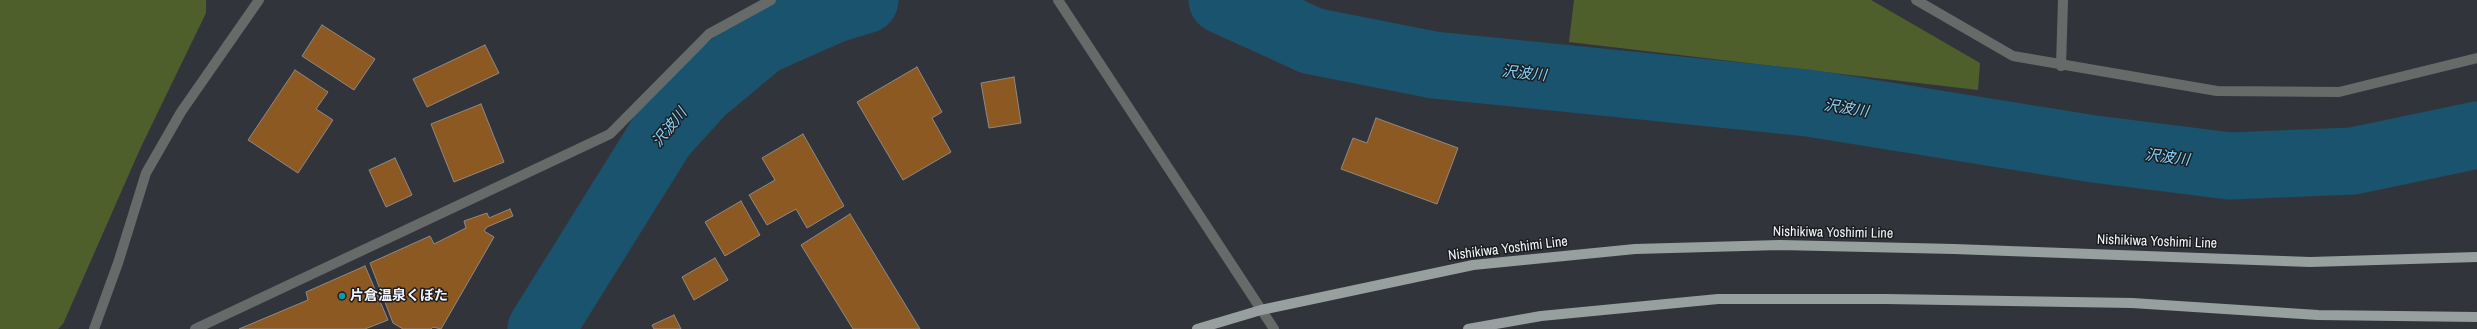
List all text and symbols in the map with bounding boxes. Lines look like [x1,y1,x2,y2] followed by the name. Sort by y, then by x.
[1501,63,1547,85] water label: 沢波川
[1822,97,1870,121] water label: 沢波川
[649,105,691,151] water label: 沢波川
[2144,146,2190,170] water label: 沢波川
[1773,224,1893,242] street label: Nishikiwa Yoshimi Line
[2097,232,2217,252] street label: Nishikiwa Yoshimi Line
[1447,233,1569,265] street label: Nishikiwa Yoshimi Line
[350,288,448,304] place label: 片倉温泉くぼた
[337,291,347,301] marker: 片倉温泉くぼた

